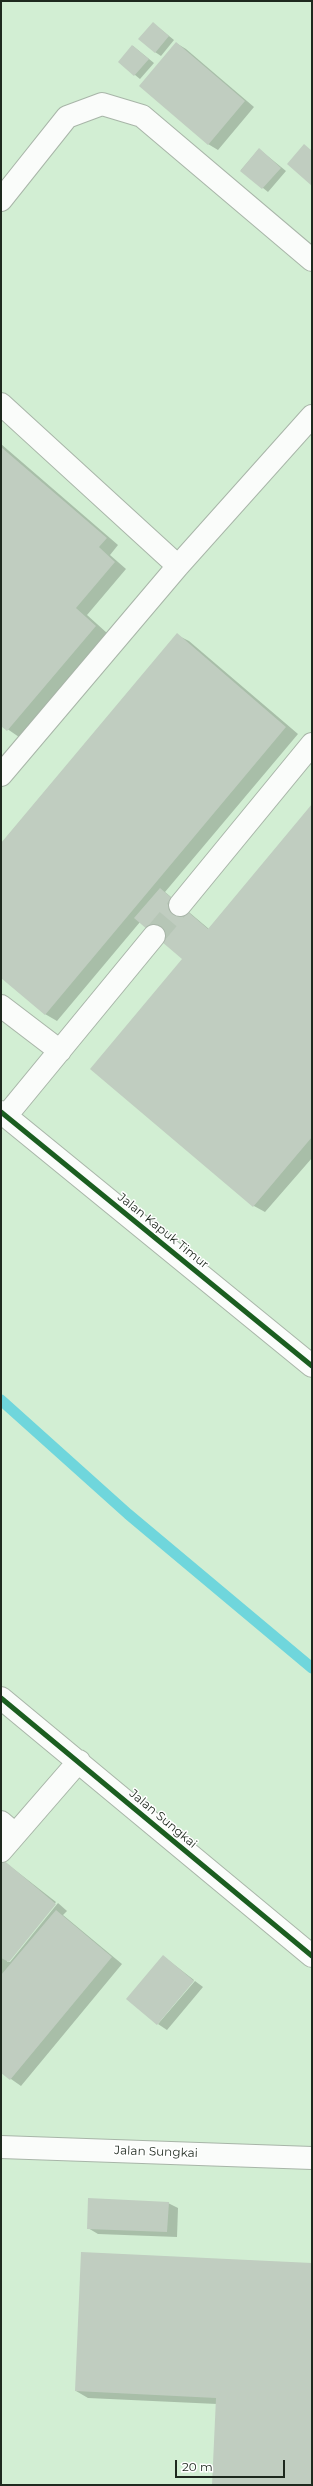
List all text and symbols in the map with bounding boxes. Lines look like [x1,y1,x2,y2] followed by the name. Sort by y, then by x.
[115,1190,211,1272] street label: Jalan Kapuk Timur
[126,1787,200,1851] street label: Jalan Sungkai
[114,2143,198,2161] street label: Jalan Sungkai
[177,2452,287,2478] scale bar
[182,2459,213,2474] text: 20 m

